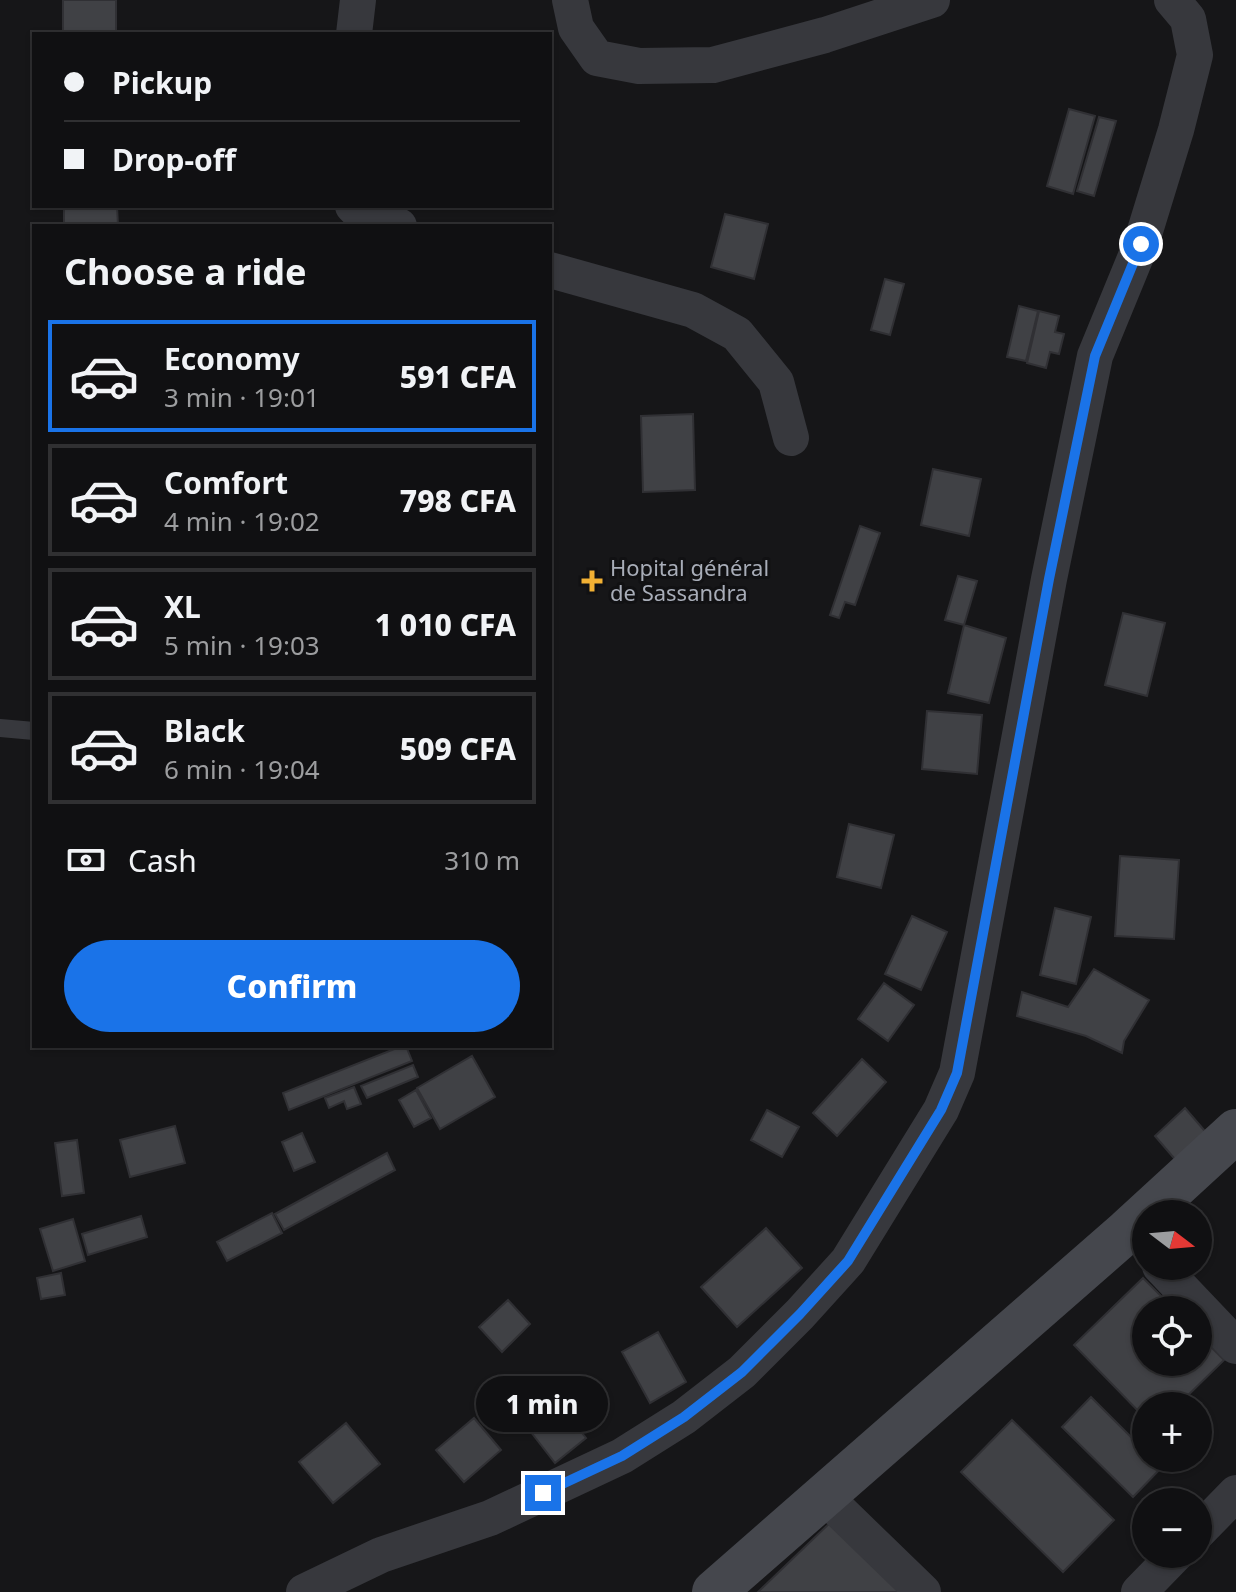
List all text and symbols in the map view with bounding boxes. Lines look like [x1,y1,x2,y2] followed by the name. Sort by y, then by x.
[112,62,212,103] text: Pickup
[112,139,236,180] text: Drop-off
[1123,226,1159,262] route start
[64,247,306,296] text: Choose a ride
[164,338,300,379] text: Economy
[68,340,140,412] icon: car
[400,356,516,397] text: 591 CFA
[164,379,320,415] text: 3 min · 19:01
[164,462,288,503] text: Comfort
[68,464,140,536] icon: car
[400,480,516,521] text: 798 CFA
[164,503,320,539] text: 4 min · 19:02
[610,552,769,607] place label: Hopital général de Sassandra
[581,570,603,592] marker: Hopital général de Sassandra
[164,586,201,627] text: XL
[68,588,140,660] icon: car
[375,604,516,645] text: 1 010 CFA
[164,627,320,663] text: 5 min · 19:03
[164,710,245,751] text: Black
[68,712,140,784] icon: car
[400,728,516,769] text: 509 CFA
[164,751,320,787] text: 6 min · 19:04
[64,838,108,882] icon: cash
[128,840,197,881] text: Cash
[444,842,520,878] text: 310 m
[64,940,520,1032] button: Confirm
[1132,1200,1212,1280] north arrow
[1132,1200,1212,1568] map controls
[1132,1296,1212,1376] button: locate
[477,1377,609,1433] callout: 1 min
[506,1386,578,1422] text: 1 min
[1132,1392,1212,1472] button: +
[525,1475,561,1511] route end
[1132,1488,1212,1568] button: −

